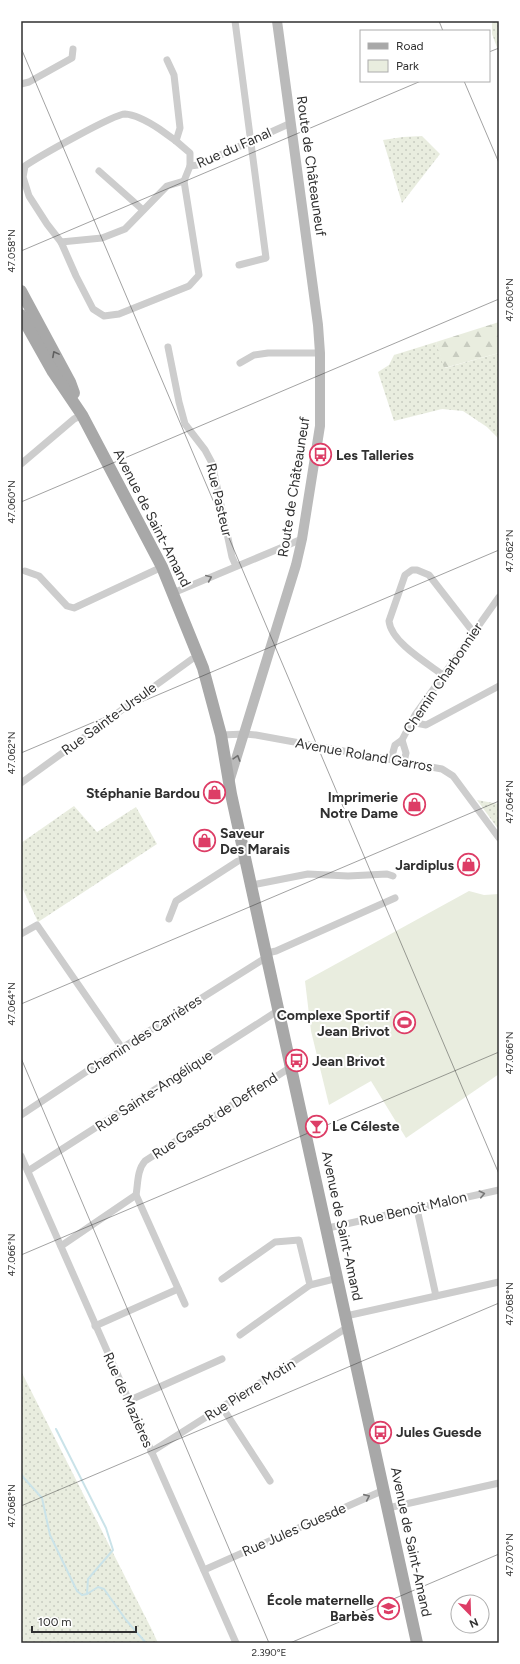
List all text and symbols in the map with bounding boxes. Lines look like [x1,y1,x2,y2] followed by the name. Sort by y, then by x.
[360,30,490,82] legend
[396,39,424,53] text: Road
[396,59,419,73] text: Park
[293,95,329,238] street label: Route de Châteauneuf
[194,124,274,172] street label: Rue du Fanal
[5,229,18,273] text: 47.058°N
[503,278,516,322] text: 47.060°N
[52,351,59,358] one-way arrow
[275,415,314,558] street label: Route de Châteauneuf
[308,442,334,468] bus stop icon: Les Talleries
[110,446,194,590] street label: Avenue de Saint-Amand
[336,447,414,464] place label: Les Talleries
[202,462,236,539] street label: Rue Pasteur
[5,480,18,524] text: 47.060°N
[503,530,516,572] text: 47.062°N
[204,575,212,583] one-way arrow
[400,619,486,736] street label: Chemin Charbonnier
[58,679,160,759] street label: Rue Sainte-Ursule
[5,732,18,774] text: 47.062°N
[294,735,434,775] street label: Avenue Roland Garros
[232,755,240,762] one-way arrow
[202,780,228,806] shop icon: Stéphanie Bardou
[503,780,516,824] text: 47.064°N
[86,785,200,802] place label: Stéphanie Bardou
[320,789,398,822] place label: Imprimerie Notre Dame
[401,792,427,818] shop icon: Imprimerie Notre Dame
[220,825,290,858] place label: Saveur Des Marais
[192,828,218,854] shop icon: Saveur Des Marais
[456,852,482,878] shop icon: Jardiplus
[395,857,454,874] place label: Jardiplus
[5,982,18,1026] text: 47.064°N
[83,991,205,1079] street label: Chemin des Carrières
[277,1007,390,1040] place label: Complexe Sportif Jean Brivot
[392,1010,418,1036] sports icon: Complexe Sportif Jean Brivot
[503,1032,516,1074] text: 47.066°N
[92,1047,216,1135] street label: Rue Sainte-Angélique
[283,1048,309,1074] bus stop icon: Jean Brivot
[312,1053,385,1070] place label: Jean Brivot
[149,1069,281,1163] street label: Rue Gassot de Deffend
[303,1113,329,1139] bar icon: Le Céleste
[332,1118,400,1135] place label: Le Céleste
[318,1150,366,1302] street label: Avenue de Saint-Amand
[358,1188,469,1230] street label: Rue Benoit Malon
[479,1190,486,1198] one-way arrow
[5,1234,18,1276] text: 47.066°N
[503,1282,516,1326] text: 47.068°N
[99,1350,157,1450] street label: Rue de Mazières
[202,1355,299,1425] street label: Rue Pierre Motin
[367,1419,393,1445] bus stop icon: Jules Guesde
[396,1424,482,1441] place label: Jules Guesde
[387,1466,435,1618] street label: Avenue de Saint-Amand
[5,1484,18,1528] text: 47.068°N
[363,1494,371,1502] one-way arrow
[239,1499,349,1561] street label: Rue Jules Guesde
[503,1533,516,1577] text: 47.070°N
[267,1592,374,1625] place label: École maternelle Barbès
[450,1594,490,1634] north arrow
[376,1595,402,1621] school or university icon: École maternelle Barbès
[32,1608,136,1634] scale bar
[38,1615,72,1629] text: 100 m
[467,1615,480,1630] text: N
[252,1646,286,1659] text: 2.390°E

